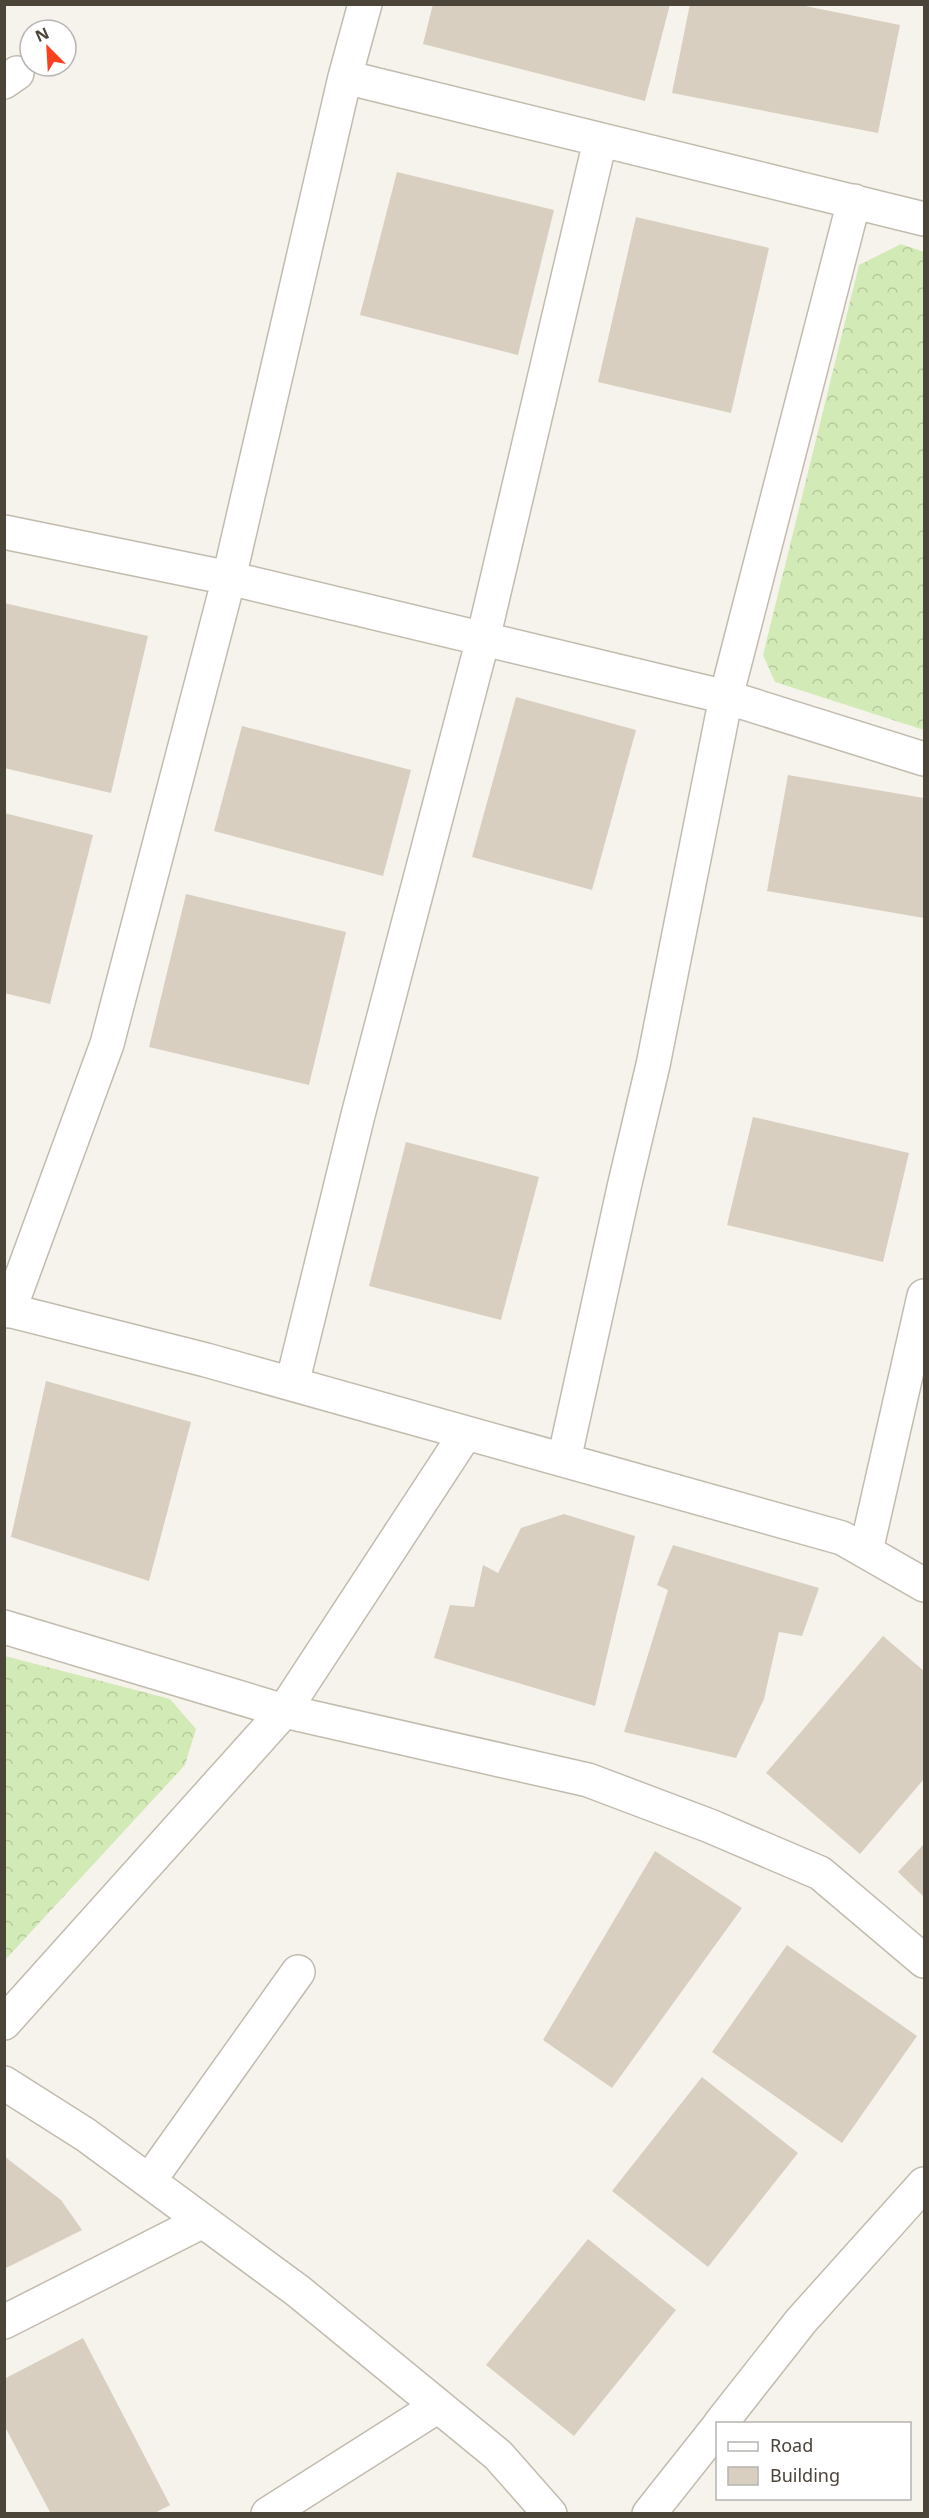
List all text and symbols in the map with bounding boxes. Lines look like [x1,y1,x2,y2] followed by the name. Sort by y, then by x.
[18,18,78,78] north arrow
[31,22,52,47] text: N
[716,2422,911,2500] legend
[770,2433,813,2457] text: Road
[770,2463,840,2487] text: Building

